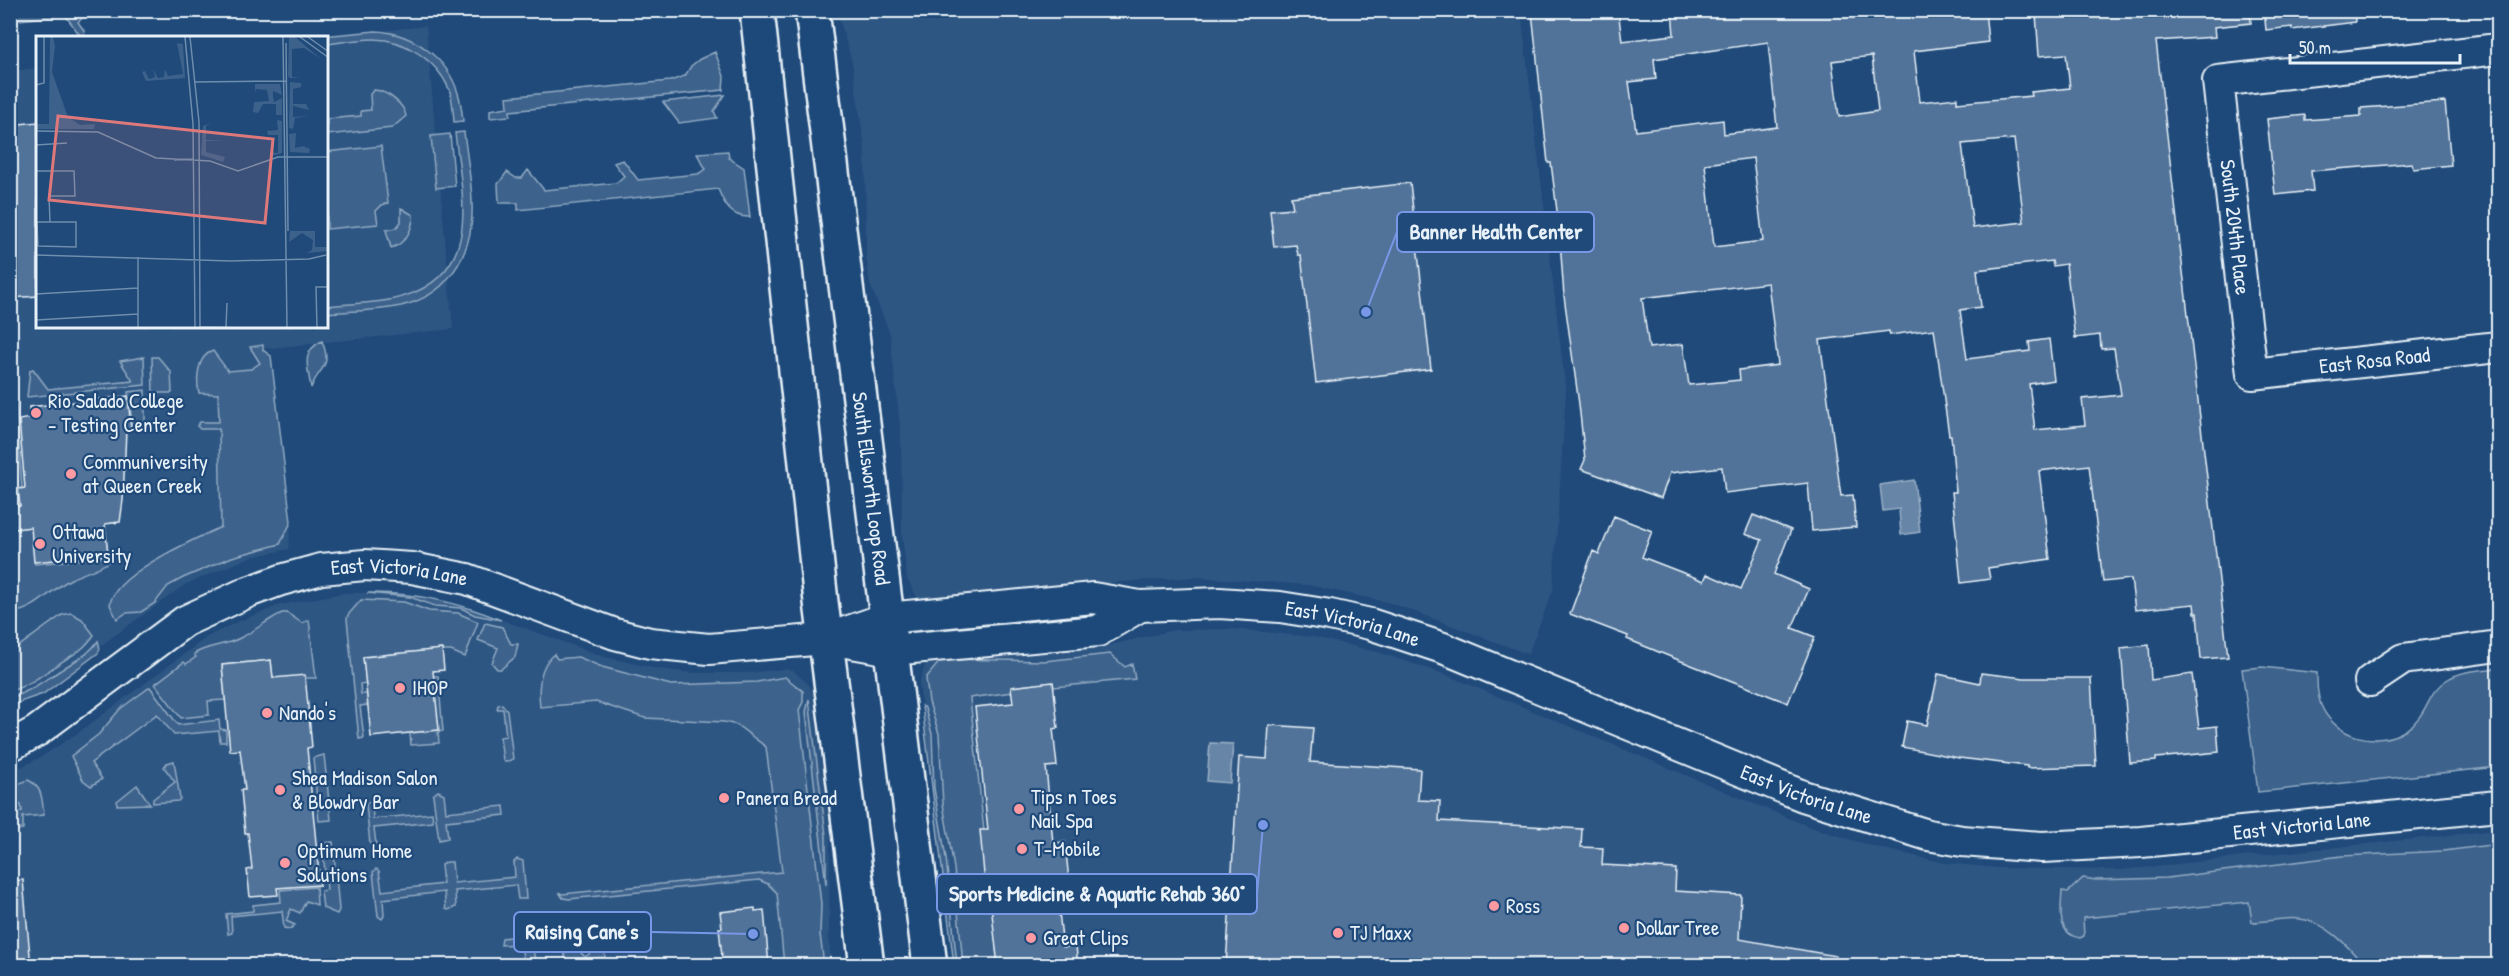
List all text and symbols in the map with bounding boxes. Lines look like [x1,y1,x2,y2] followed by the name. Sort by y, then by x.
[2290,27,2460,65] scale bar
[2299,35,2331,60] text: 50 m
[36,36,328,328] inset map
[2213,158,2258,296] street label: South 204th Place
[1397,212,1594,252] callout: Banner Health Center
[1410,216,1583,246] text: Banner Health Center
[2317,340,2431,381] street label: East Rosa Road
[48,386,184,439] place label: Rio Salado College - Testing Center
[845,390,898,586] street label: South Ellsworth Loop Road
[29,406,43,420] marker: Rio Salado College - Testing Center
[83,447,208,500] place label: Communiversity at Queen Creek
[64,467,78,481] marker: Communiversity at Queen Creek
[52,517,132,570] place label: Ottawa University
[33,537,47,551] marker: Ottawa University
[329,550,470,593] street label: East Victoria Lane
[1283,593,1424,653] street label: East Victoria Lane
[412,673,449,702] place label: IHOP
[393,681,407,695] marker: IHOP
[279,698,336,727] place label: Nando's
[260,706,274,720] marker: Nando's
[1736,757,1876,831] street label: East Victoria Lane
[292,763,438,816] place label: Shea Madison Salon & Blowdry Bar
[1031,782,1117,835] place label: Tips n Toes Nail Spa
[273,783,287,797] marker: Shea Madison Salon & Blowdry Bar
[736,783,837,812] place label: Panera Bread
[717,791,731,805] marker: Panera Bread
[1012,802,1026,816] marker: Tips n Toes Nail Spa
[2232,804,2372,847] street label: East Victoria Lane
[1034,834,1101,863] place label: T-Mobile
[297,836,412,889] place label: Optimum Home Solutions
[1015,842,1029,856] marker: T-Mobile
[278,856,292,870] marker: Optimum Home Solutions
[937,874,1257,914] callout: Sports Medicine & Aquatic Rehab 360°
[949,878,1245,909] text: Sports Medicine & Aquatic Rehab 360°
[1506,891,1540,920] place label: Ross
[1487,899,1501,913] marker: Ross
[514,912,651,952] callout: Raising Cane's
[1636,913,1719,942] place label: Dollar Tree
[525,916,639,947] text: Raising Cane's
[1350,918,1412,947] place label: TJ Maxx
[1617,921,1631,935] marker: Dollar Tree
[1043,923,1129,952] place label: Great Clips
[1331,926,1345,940] marker: TJ Maxx
[1024,931,1038,945] marker: Great Clips

